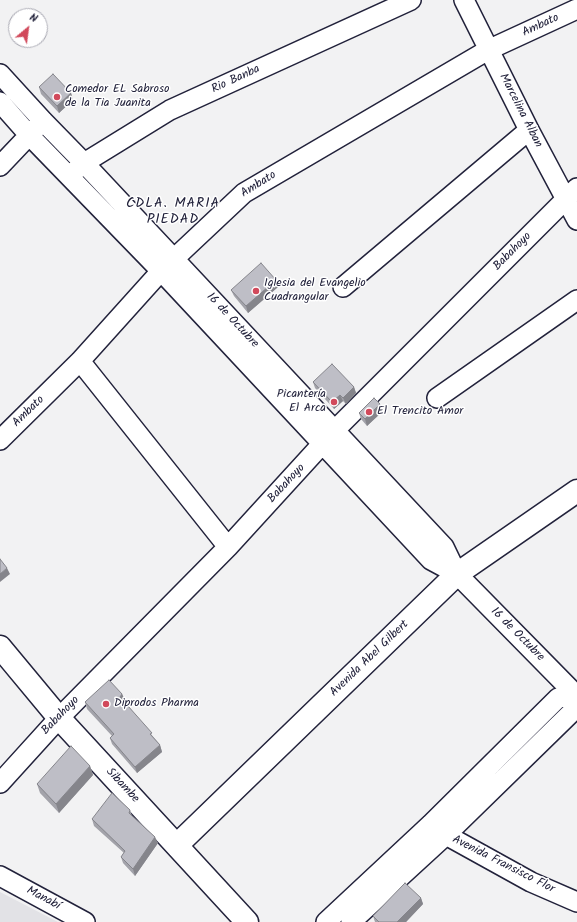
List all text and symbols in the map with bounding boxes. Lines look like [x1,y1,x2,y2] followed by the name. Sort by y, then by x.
[8,8,48,48] north arrow
[26,9,41,28] text: N
[520,11,562,41] street label: Ambato
[210,63,262,97] street label: Rio Banba
[495,72,545,150] street label: Marcelina Alban
[65,83,169,111] place label: Comedor EL Sabroso de la Tia Juanita
[52,92,62,102] marker: Comedor EL Sabroso de la Tia Juanita
[239,169,279,201] street label: Ambato
[126,197,220,230] district label: CDLA. MARIA PIEDAD
[491,230,535,274] street label: Babahoyo
[264,277,366,305] place label: Iglesia del Evangelio Cuadrangular
[251,286,261,296] marker: Iglesia del Evangelio Cuadrangular
[203,290,261,352] street label: 16 de Octubre
[277,388,326,416] place label: Picantería El Arca
[10,393,48,431] street label: Ambato
[329,397,339,407] marker: Picantería El Arca
[377,405,463,419] place label: El Trencito Amor
[364,407,374,417] marker: El Trencito Amor
[265,461,309,507] street label: Babahoyo
[487,605,547,665] street label: 16 de Octubre
[328,618,412,700] street label: Avenida Abel Gilbert
[39,694,83,738] street label: Babahoyo
[114,697,199,711] place label: Diprodos Pharma
[101,699,111,709] marker: Diprodos Pharma
[102,766,142,806] street label: Sibambe
[449,833,557,897] street label: Avenida Fransisco Flor
[24,884,62,914] street label: Manabí

